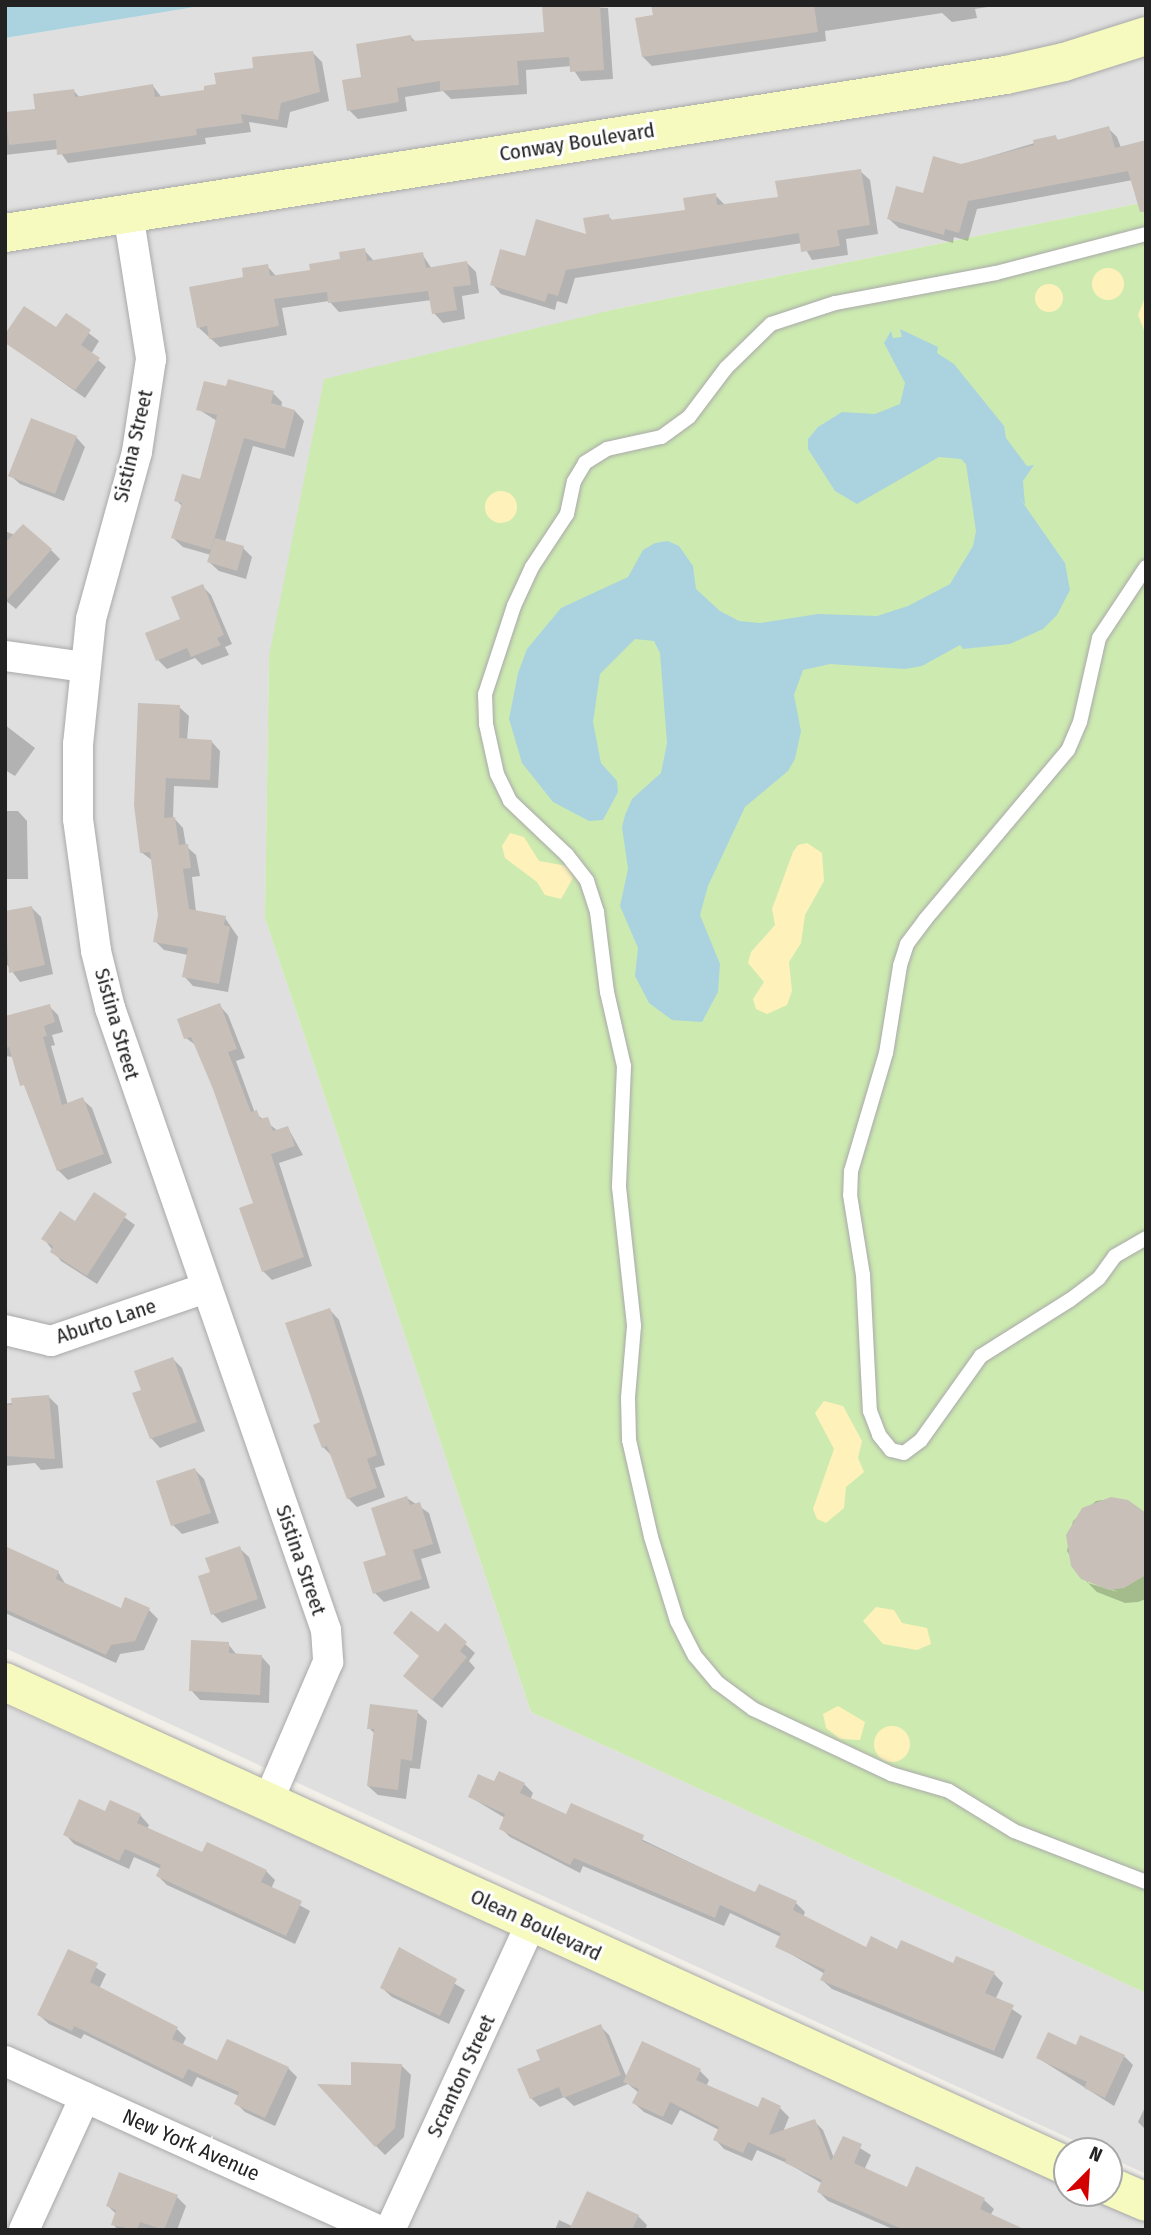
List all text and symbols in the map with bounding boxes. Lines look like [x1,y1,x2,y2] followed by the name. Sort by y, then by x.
[498,117,656,167] street label: Conway Boulevard
[108,387,158,505] street label: Sistina Street
[89,965,145,1083] street label: Sistina Street
[53,1293,159,1349] street label: Aburto Lane
[270,1502,332,1618] street label: Sistina Street
[466,1884,606,1966] street label: Olean Boulevard
[422,2011,500,2141] street label: Scranton Street
[119,2104,263,2186] street label: New York Avenue
[1053,2137,1123,2207] north arrow
[1086,2141,1106,2167] text: N

